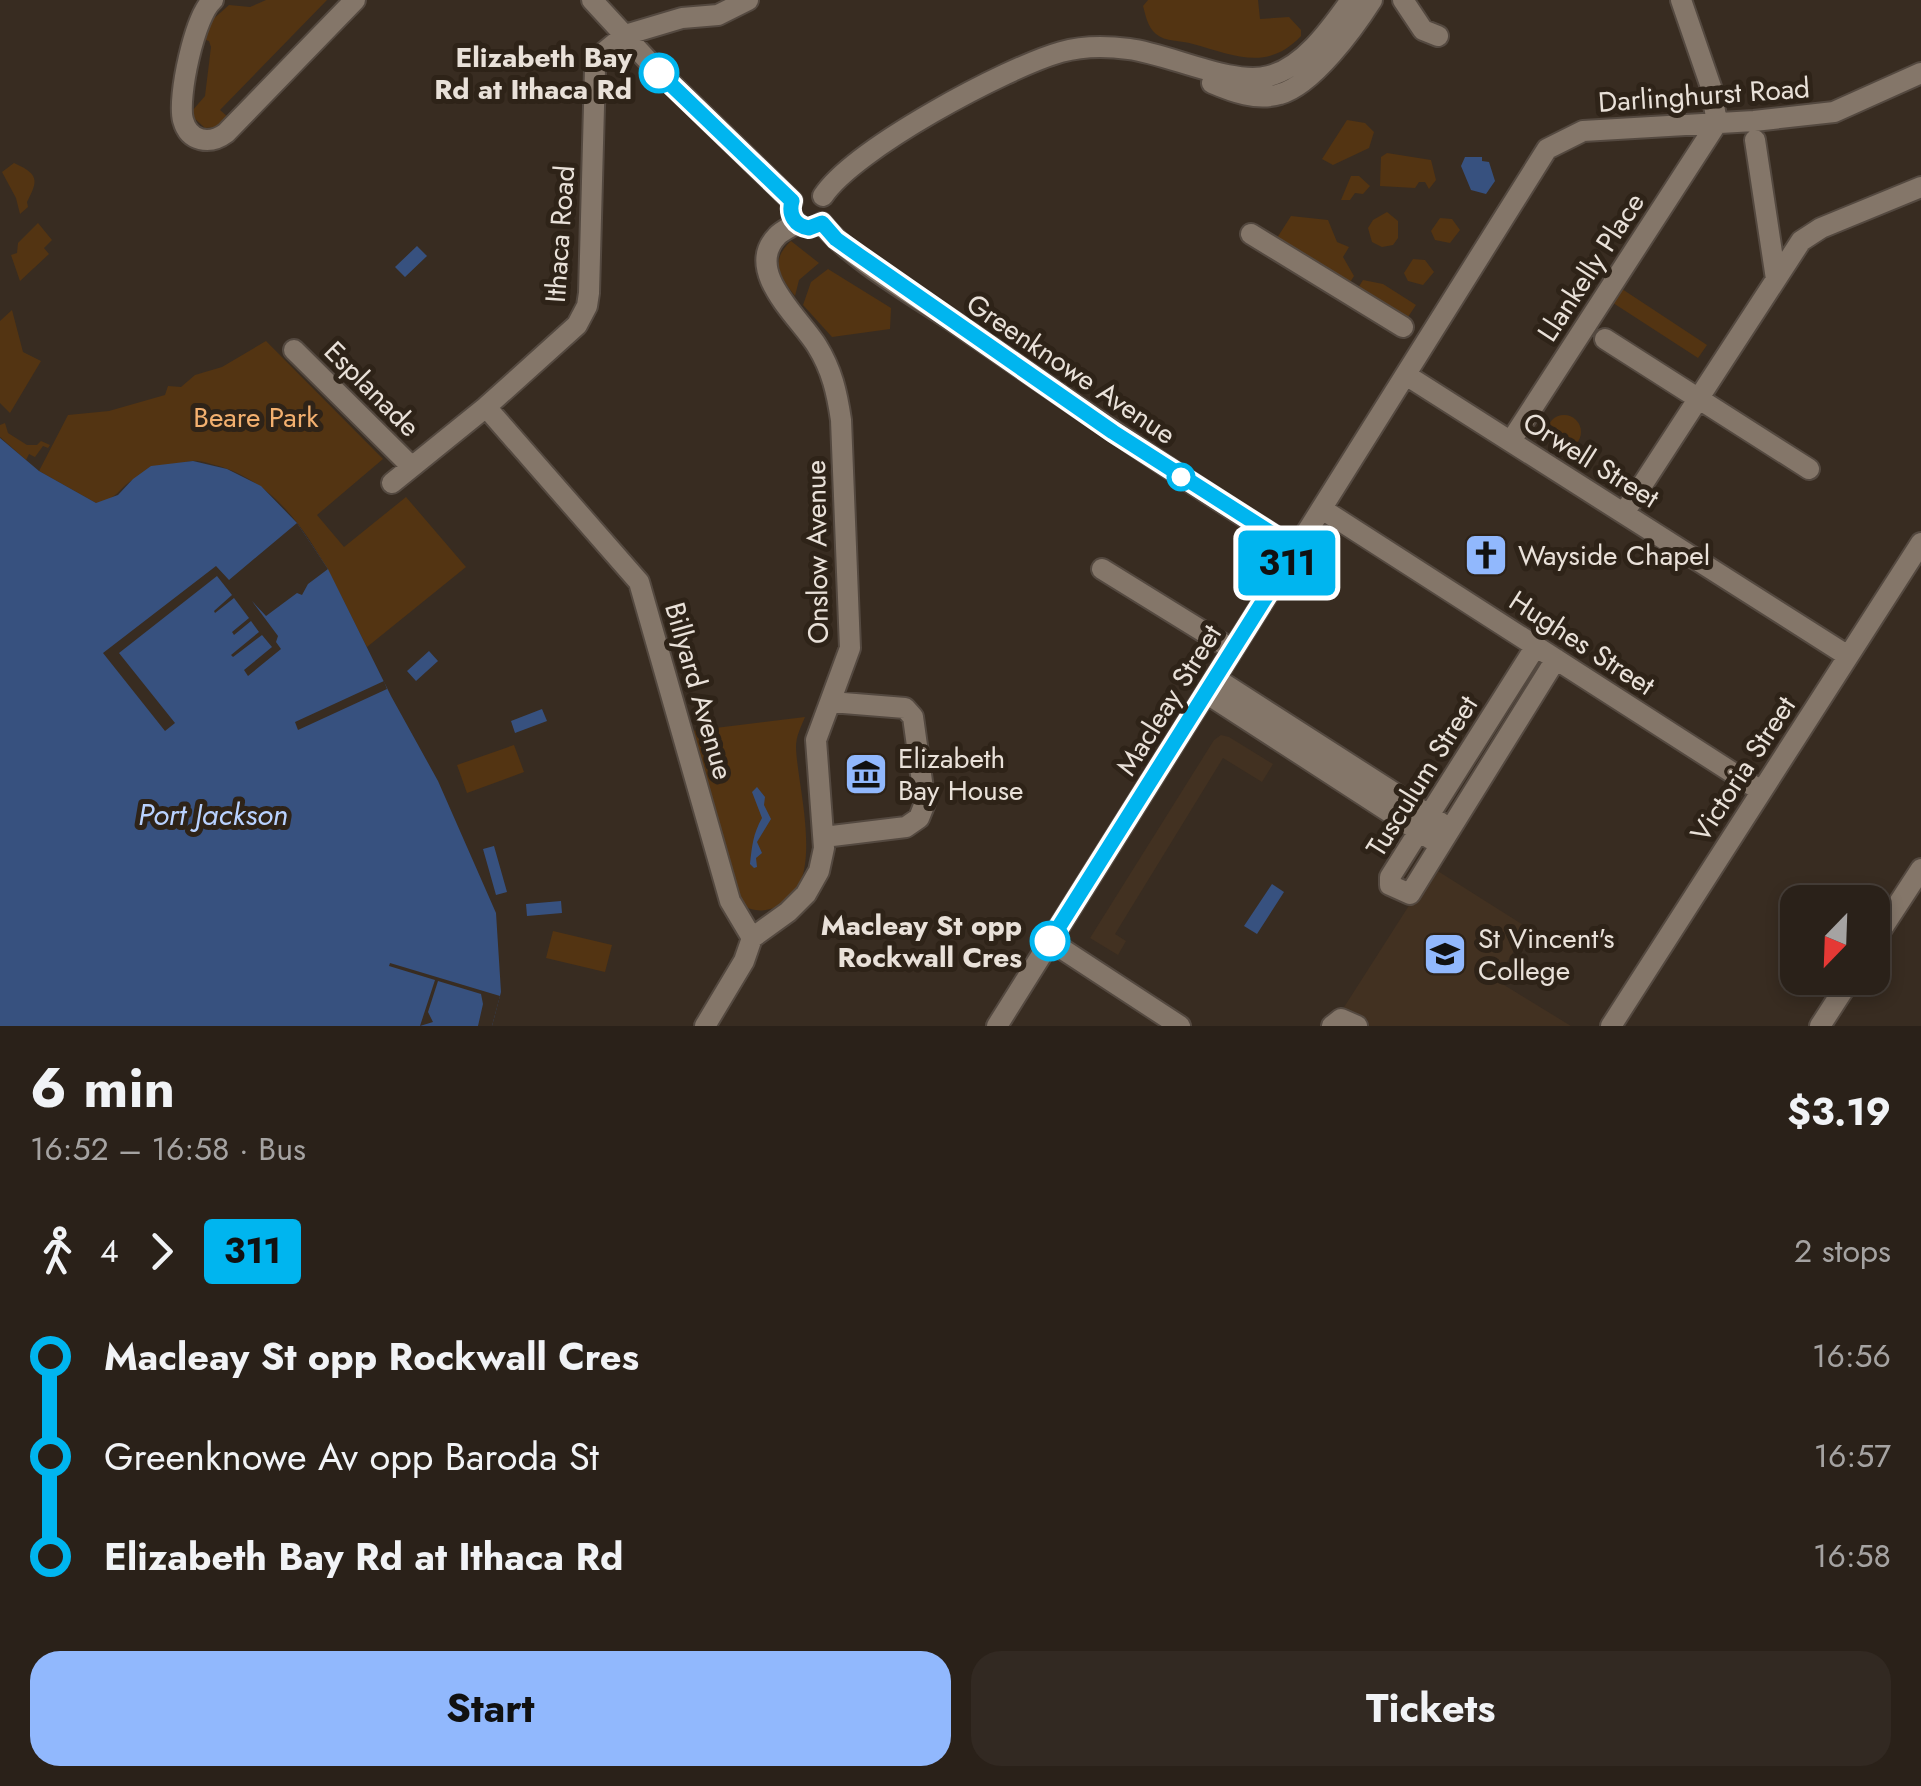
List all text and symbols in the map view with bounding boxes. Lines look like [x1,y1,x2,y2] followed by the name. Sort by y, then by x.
[434,37,632,110] place label: Elizabeth Bay Rd at Ithaca Rd
[640,54,678,92] marker: Elizabeth Bay Rd at Ithaca Rd
[1597,67,1811,123] street label: Darlinghurst Road
[535,164,585,304] street label: Ithaca Road
[1527,184,1655,350] street label: Llankelly Place
[958,284,1184,454] street label: Greenknowe Avenue
[315,332,429,446] street label: Esplanade
[193,397,319,438] park label: Beare Park
[1515,402,1667,518] street label: Orwell Street
[795,460,839,644] street label: Onslow Avenue
[1168,464,1194,490] unlabelled marker
[1230,530,1344,596] line badge: 311
[1463,532,1509,578] church icon: Wayside Chapel
[1518,535,1710,576] place label: Wayside Chapel
[1258,538,1316,588] text: 311
[1501,581,1663,706] street label: Hughes Street
[654,598,744,784] street label: Billyard Avenue
[1106,616,1232,783] street label: Macleay Street
[1356,687,1488,864] street label: Tusculum Street
[1680,688,1806,850] street label: Victoria Street
[898,738,1023,811] place label: Elizabeth Bay House
[843,751,889,797] museum icon: Elizabeth Bay House
[138,793,288,836] water label: Port Jackson
[1780,885,1890,995] north arrow
[1780,885,1890,995] map controls
[821,905,1022,978] place label: Macleay St opp Rockwall Cres
[1478,918,1615,991] place label: St Vincent's College
[1031,922,1069,960] marker: Macleay St opp Rockwall Cres
[1422,931,1468,977] school or university icon: St Vincent's College
[30,1048,175,1128] text: 6 min
[1787,1084,1891,1139] text: $3.19
[30,1126,306,1172] text: 16:52 – 16:58 · Bus
[30,1224,85,1279] icon: walk
[134,1224,189,1279] icon: forward
[224,1226,281,1276] text: 311
[100,1228,119,1274] text: 4
[1794,1228,1891,1274] text: 2 stops
[104,1329,639,1384] text: Macleay St opp Rockwall Cres
[1812,1333,1891,1379] text: 16:56
[104,1429,599,1484] text: Greenknowe Av opp Baroda St
[1814,1433,1891,1479] text: 16:57
[104,1529,623,1584] text: Elizabeth Bay Rd at Ithaca Rd
[1813,1533,1891,1579] text: 16:58
[30,1651,951,1766] button: Start
[971,1651,1891,1766] button: Tickets

